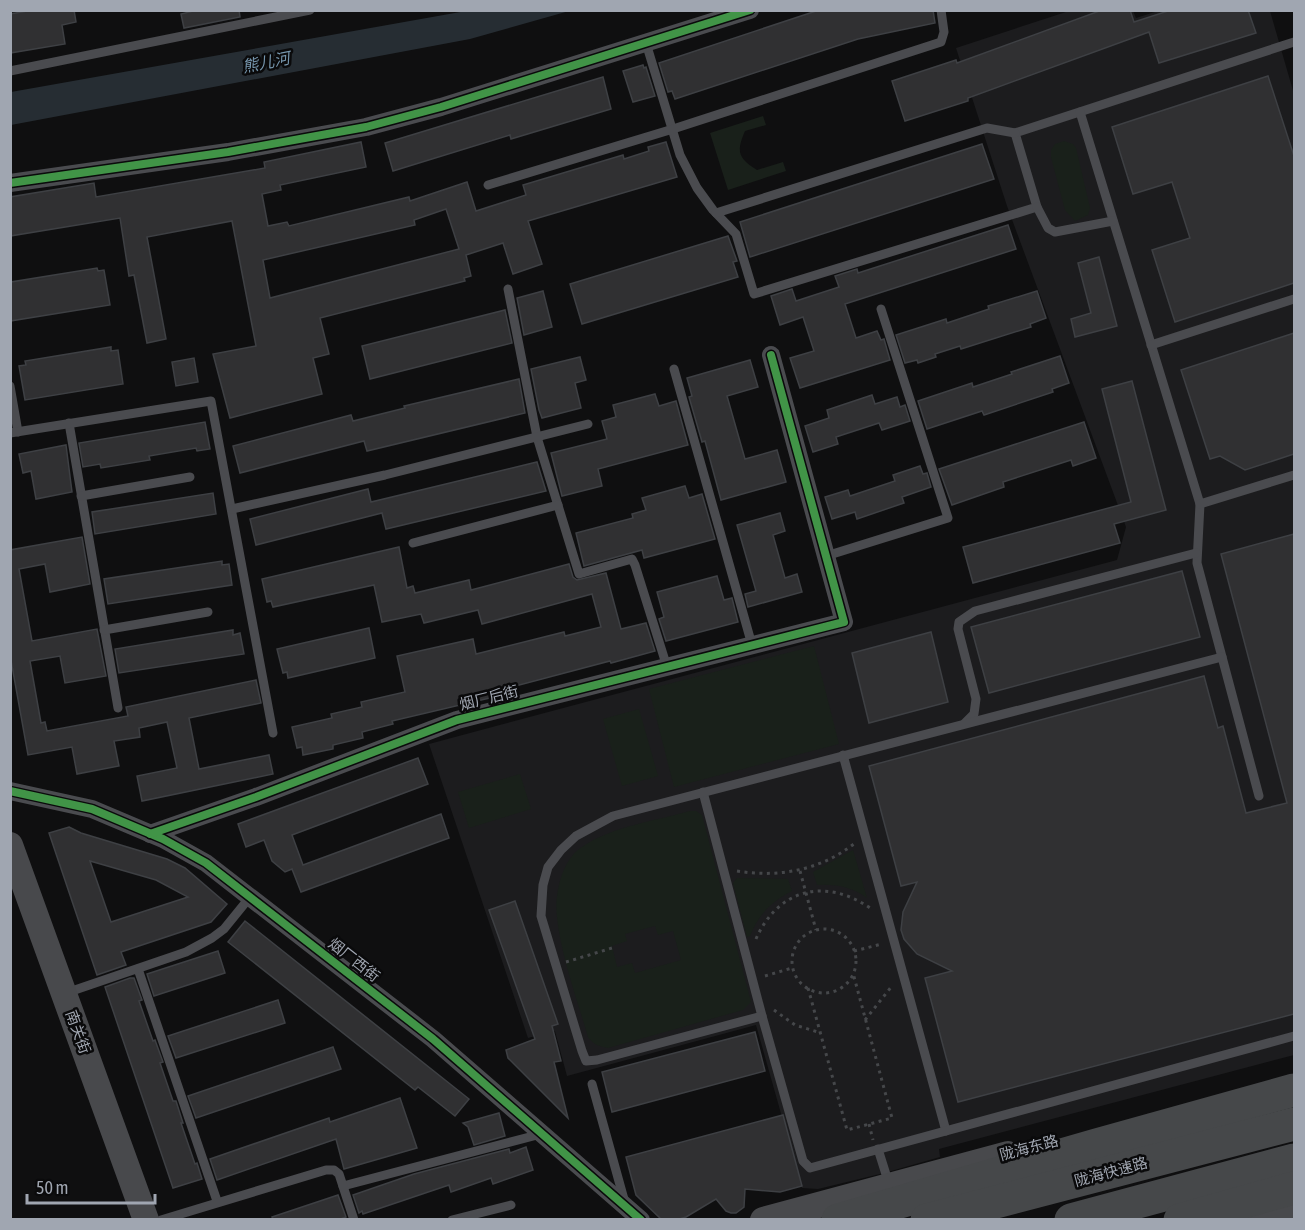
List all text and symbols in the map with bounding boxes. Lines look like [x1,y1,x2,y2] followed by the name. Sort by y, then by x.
[241,48,294,75] water label: 熊儿河
[458,682,520,713] street label: 烟厂后街
[325,934,383,985] street label: 烟厂西街
[63,1008,94,1056] street label: 南关街
[998,1132,1060,1163] street label: 陇海东路
[1072,1154,1149,1189] street label: 陇海快速路
[27,1167,154,1205] scale bar
[36,1177,68,1198] text: 50 m

